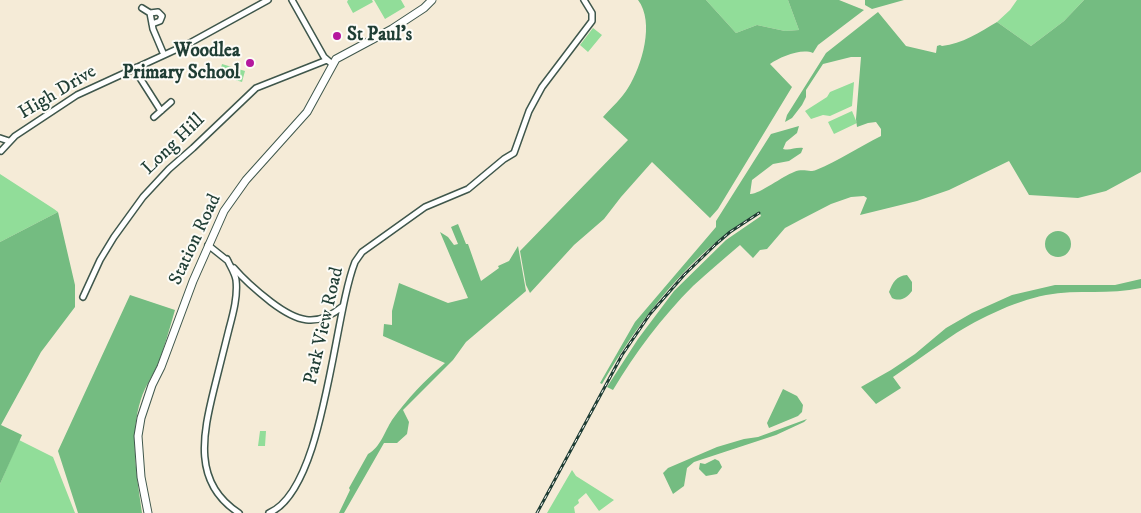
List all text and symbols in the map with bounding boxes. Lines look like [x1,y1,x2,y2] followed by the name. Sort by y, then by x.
[347,25,412,47] place label: St Paul's
[331,30,343,42] marker: St Paul's
[122,41,240,85] place label: Woodlea Primary School
[244,57,256,69] marker: Woodlea Primary School
[15,61,101,125] street label: High Drive
[138,110,210,180] street label: Long Hill
[165,191,227,289] street label: Station Road
[300,265,350,387] street label: Park View Road

